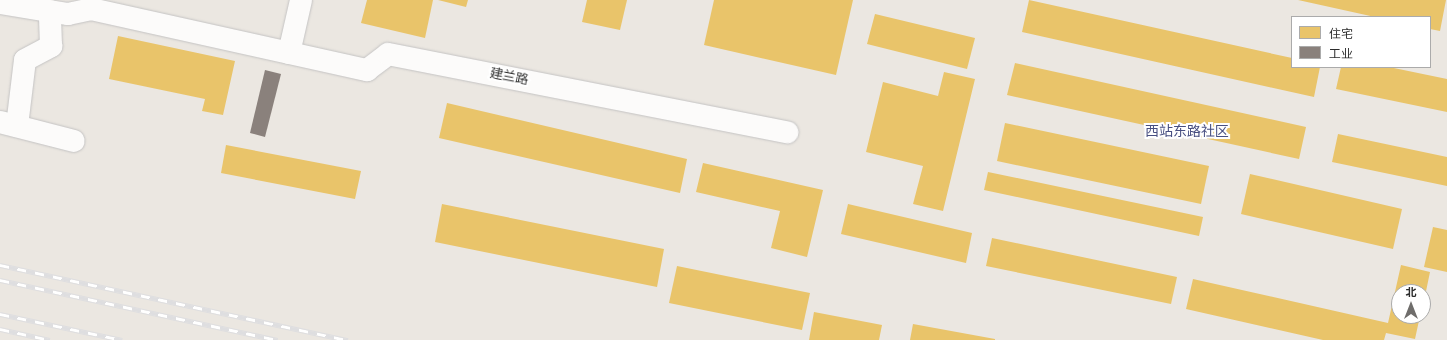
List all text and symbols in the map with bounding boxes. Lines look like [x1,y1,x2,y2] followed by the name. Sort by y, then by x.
[1291,16,1431,68] legend
[1329,27,1353,41] text: 住宅
[1329,47,1353,61] text: 工业
[488,66,530,88] street label: 建兰路
[1145,123,1229,139] district label: 西站东路社区
[1391,284,1431,324] north arrow
[1406,286,1417,299] text: 北

